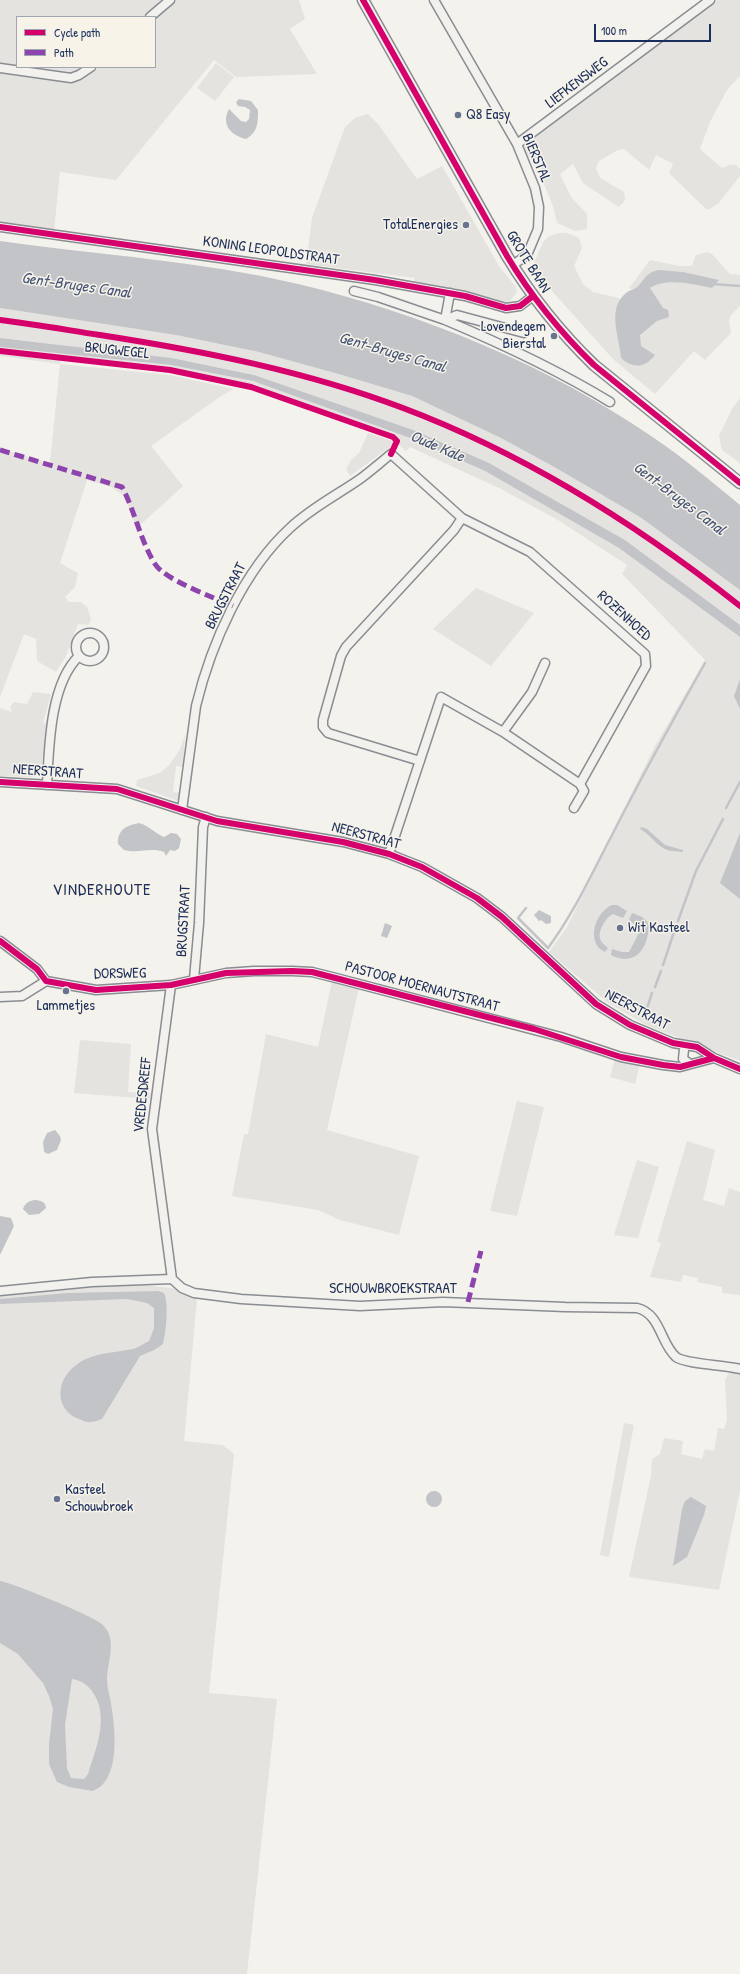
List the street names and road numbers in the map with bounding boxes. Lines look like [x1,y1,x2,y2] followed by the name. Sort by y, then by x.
[542,54,612,112] street label: LIEFKENSWEG
[518,131,554,185] street label: BIERSTAL
[502,228,554,296] street label: GROTE BAAN
[202,233,340,269] street label: KONING LEOPOLDSTRAAT
[84,339,150,363] street label: BRUGWEGEL
[202,560,250,632] street label: BRUGSTRAAT
[593,587,655,645] street label: ROZENHOED
[12,761,84,783] street label: NEERSTRAAT
[330,818,402,854] street label: NEERSTRAAT
[173,884,195,958] street label: BRUGSTRAAT
[343,958,501,1016] street label: PASTOOR MOERNAUTSTRAAT
[94,965,146,983] street label: DORSWEG
[602,986,672,1034] street label: NEERSTRAAT
[130,1057,156,1133] street label: VREDESDREEF
[329,1280,457,1298] street label: SCHOUWBROEKSTRAAT

